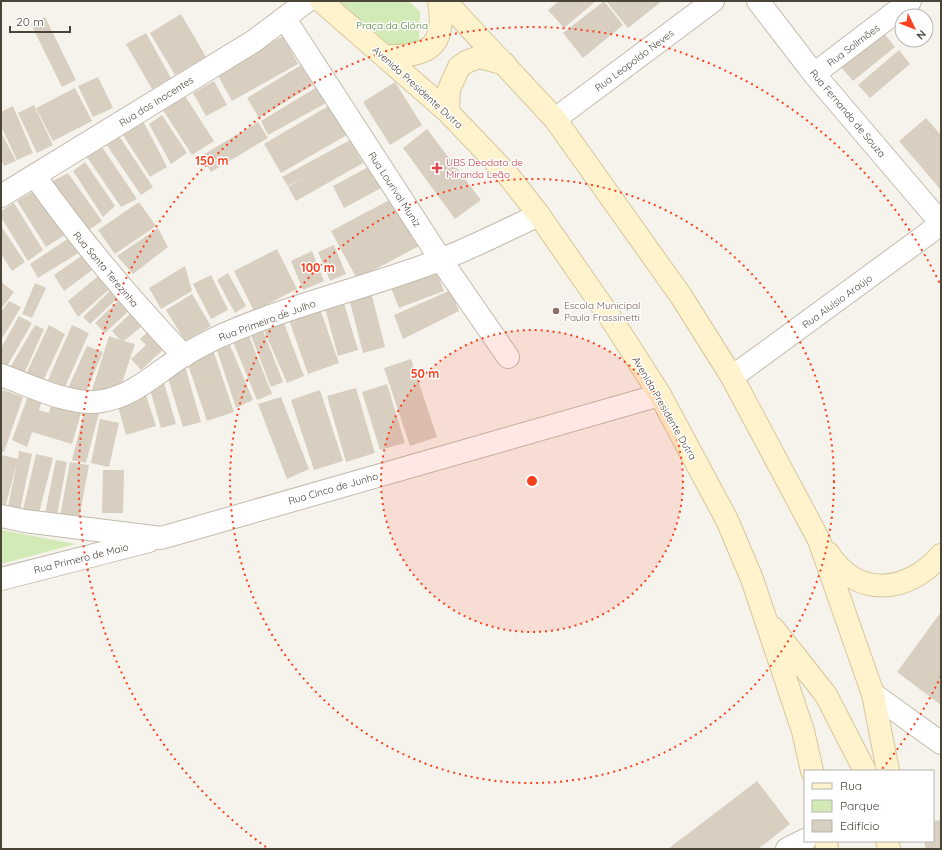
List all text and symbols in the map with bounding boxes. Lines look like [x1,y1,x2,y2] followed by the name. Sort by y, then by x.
[10,8,70,34] scale bar
[894,8,934,48] north arrow
[16,14,44,29] text: 20 m
[356,19,428,32] park label: Praça da Glória
[824,21,882,69] street label: Rua Solimões
[592,26,677,94] street label: Rua Leopoldo Neves
[913,27,929,43] text: N
[370,43,466,131] street label: Avenida Presidente Dutra
[807,67,888,160] street label: Rua Fernando de Souza
[117,73,196,130] street label: Rua dos Inocentes
[365,149,424,230] street label: Rua Lourival Muniz
[195,153,229,168] text: 150 m
[446,156,523,181] place label: UBS Deodato de Miranda Leão
[431,162,443,174] marker: UBS Deodato de Miranda Leão
[70,229,141,310] street label: Rua Santa Terezinha
[301,260,335,275] text: 100 m
[800,272,875,331] street label: Rua Aluísio Araújo
[217,297,317,344] street label: Rua Primeiro de Julho
[564,299,640,324] place label: Escola Municipal Paula Frassinetti
[551,306,561,316] marker: Escola Municipal Paula Frassinetti
[630,354,699,462] street label: Avenida Presidente Dutra
[411,366,439,381] text: 50 m
[287,469,380,508] street label: Rua Cinco de Junho
[525,474,539,488] centre of rings
[32,540,130,577] street label: Rua Primero de Maio
[804,770,934,842] legend
[840,778,862,793] text: Rua
[840,798,880,813] text: Parque
[840,818,880,833] text: Edifício

